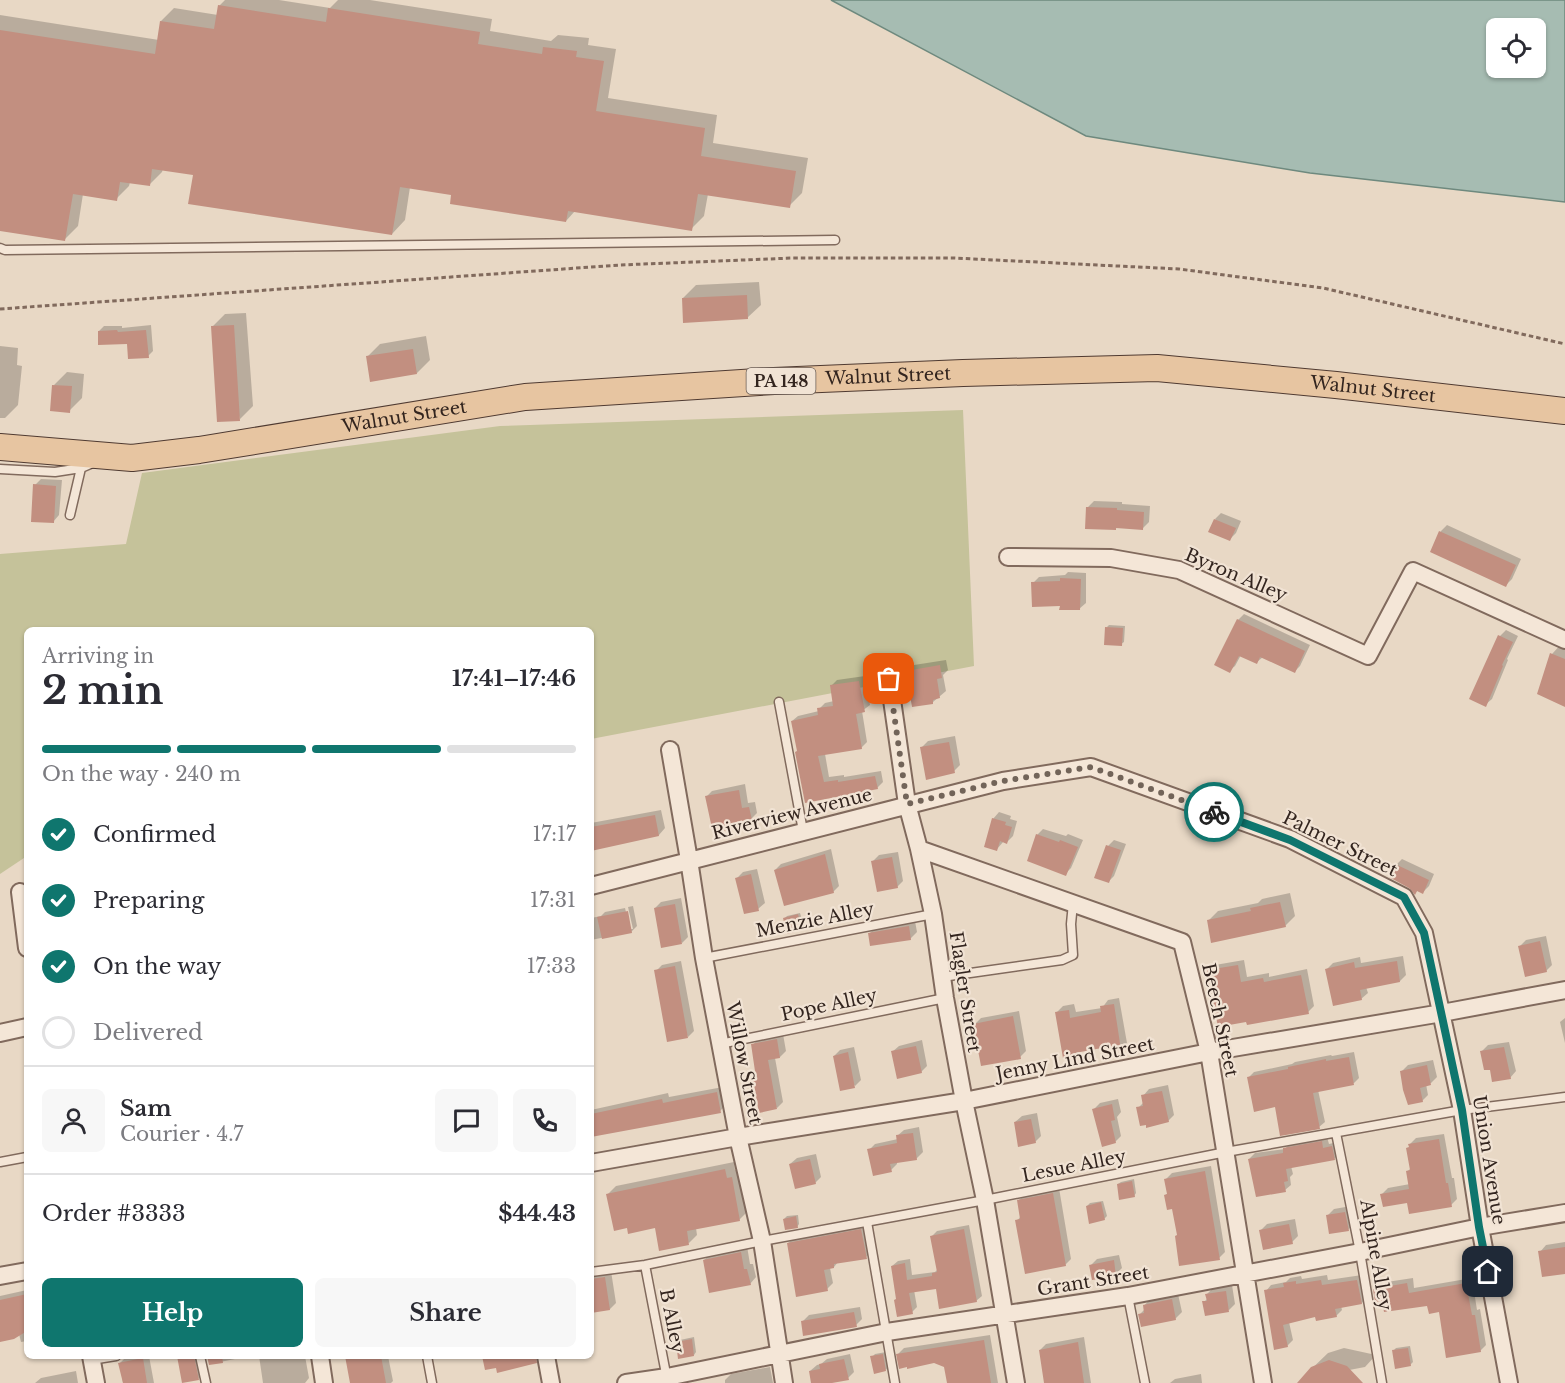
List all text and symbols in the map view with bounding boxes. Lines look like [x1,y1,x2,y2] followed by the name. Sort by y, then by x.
[1486,18,1546,78] map controls
[1486,18,1546,78] button: locate
[824,363,952,390] street label: Walnut Street
[746,368,816,394] road number: PA 148
[1308,372,1437,407] street label: Walnut Street
[339,396,469,438] street label: Walnut Street
[1181,544,1291,607] street label: Byron Alley
[42,644,154,668] text: Arriving in
[863,653,914,704] pin
[872,662,905,695] icon: bag
[452,665,576,692] text: 17:41–17:46
[42,666,163,715] text: 2 min
[42,762,241,786] text: On the way · 240 m
[1184,782,1244,842] courier
[709,783,875,845] street label: Riverview Avenue
[1198,796,1231,829] icon: bike
[1279,807,1401,881] street label: Palmer Street
[42,818,75,851] icon: check
[93,821,216,848] text: Confirmed
[532,822,576,846] text: 17:17
[42,884,75,917] icon: check
[93,887,204,914] text: Preparing
[530,888,576,912] text: 17:31
[754,898,876,942] street label: Menzie Alley
[945,930,985,1054] street label: Flagler Street
[42,950,75,983] icon: check
[93,953,221,980] text: On the way
[527,954,576,978] text: 17:33
[1197,961,1243,1079] street label: Beech Street
[779,984,880,1026] street label: Pope Alley
[721,999,767,1126] street label: Willow Street
[93,1019,203,1046] text: Delivered
[992,1033,1156,1086] street label: Jenny Lind Street
[42,1089,105,1152] button: person
[435,1089,498,1152] button: chat
[513,1089,576,1152] button: phone
[1468,1094,1510,1226] street label: Union Avenue
[120,1095,172,1122] text: Sam
[120,1122,243,1146] text: Courier · 4.7
[1020,1145,1128,1187] street label: Lesue Alley
[1355,1197,1397,1313] street label: Alpine Alley
[42,1200,186,1227] text: Order #3333
[498,1200,576,1227] text: $44.43
[1462,1246,1513,1297] pin
[1471,1255,1504,1288] icon: home
[1036,1261,1151,1301] street label: Grant Street
[42,1278,303,1347] button: Help
[315,1278,576,1347] button: Share
[655,1287,689,1356] street label: B Alley

